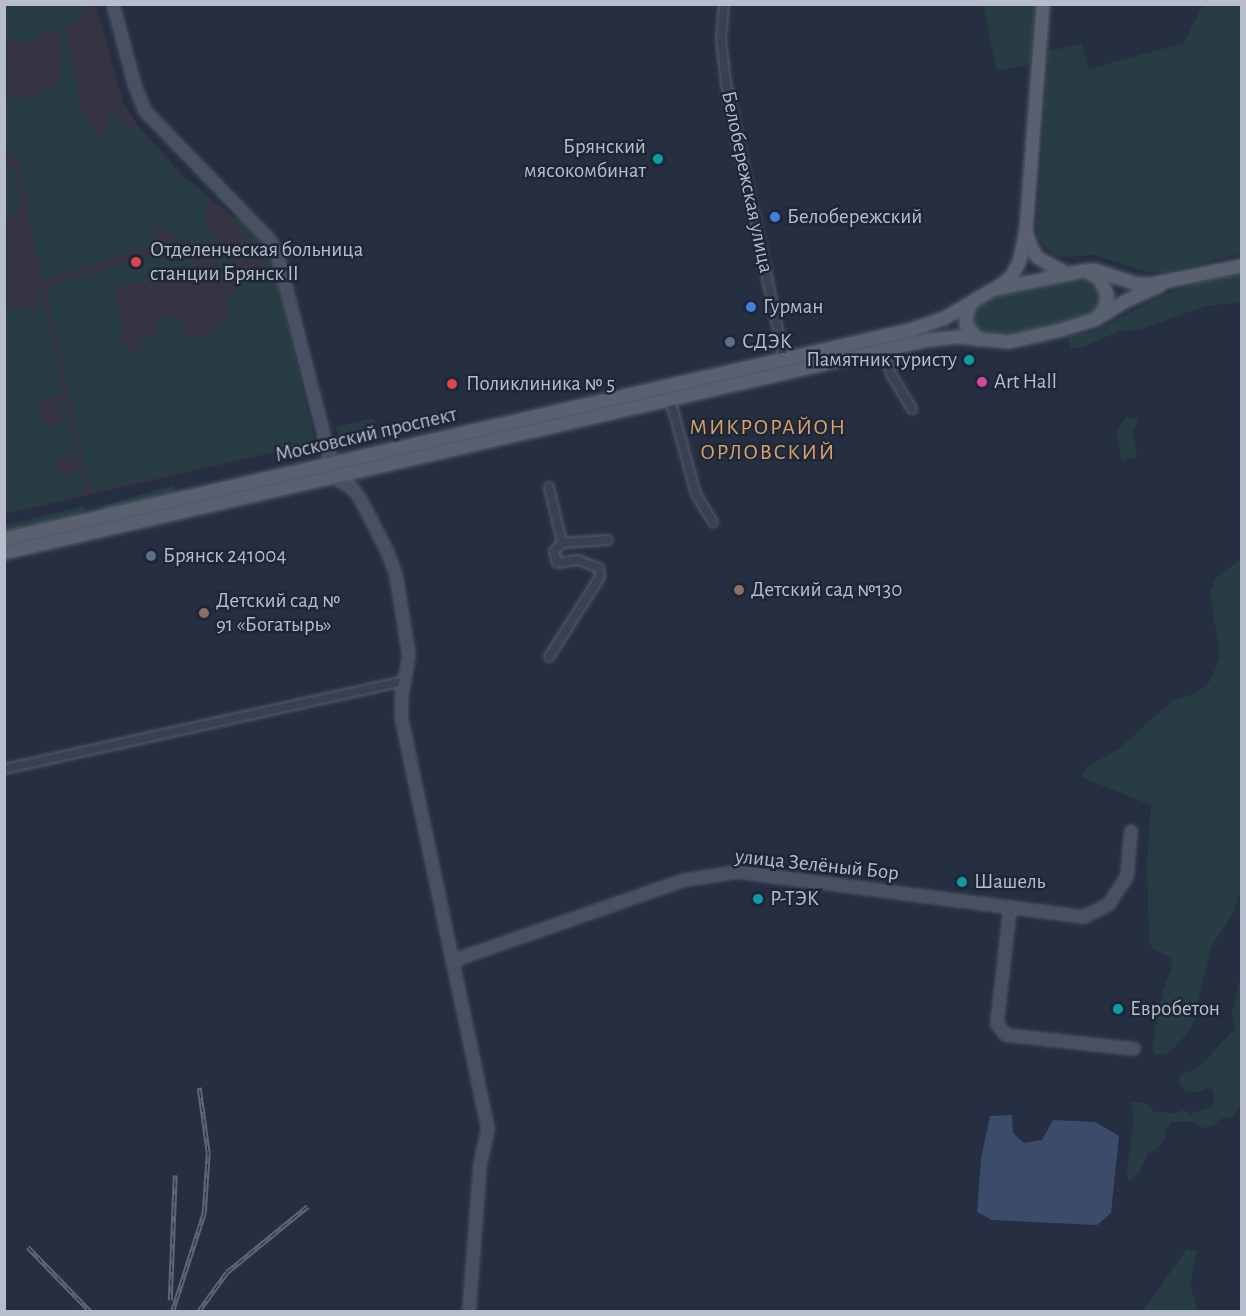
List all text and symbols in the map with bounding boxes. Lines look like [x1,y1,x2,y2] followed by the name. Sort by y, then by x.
[715,89,779,275] street label: Белобережская улица
[524,134,646,184] place label: Брянский мясокомбинат
[651,152,665,166] marker: Брянский мясокомбинат
[787,204,922,230] place label: Белобережский
[768,210,782,224] marker: Белобережский
[150,237,363,287] place label: Отделенческая больница станции Брянск II
[127,253,145,271] marker: Отделенческая больница станции Брянск II
[763,294,823,320] place label: Гурман
[744,300,758,314] marker: Гурман
[742,329,792,355] place label: СДЭК
[723,335,737,349] marker: СДЭК
[806,347,957,373] place label: Памятник туристу
[962,353,976,367] marker: Памятник туристу
[994,369,1057,395] place label: Art Hall
[466,371,615,397] place label: Поликлиника № 5
[443,375,461,393] marker: Поликлиника № 5
[975,375,989,389] marker: Art Hall
[273,402,459,468] street label: Московский проспект
[689,414,847,466] district label: МИКРОРАЙОН ОРЛОВСКИЙ
[163,543,286,569] place label: Брянск 241004
[144,549,158,563] marker: Брянск 241004
[751,577,902,603] place label: Детский сад №130
[732,583,746,597] marker: Детский сад №130
[216,588,340,638] place label: Детский сад № 91 «Богатырь»
[197,606,211,620] marker: Детский сад № 91 «Богатырь»
[734,844,900,886] street label: улица Зелёный Бор
[974,869,1046,895] place label: Шашель
[955,875,969,889] marker: Шашель
[770,886,819,912] place label: Р-ТЭК
[751,892,765,906] marker: Р-ТЭК
[1130,996,1220,1022] place label: Евробетон
[1111,1002,1125,1016] marker: Евробетон

